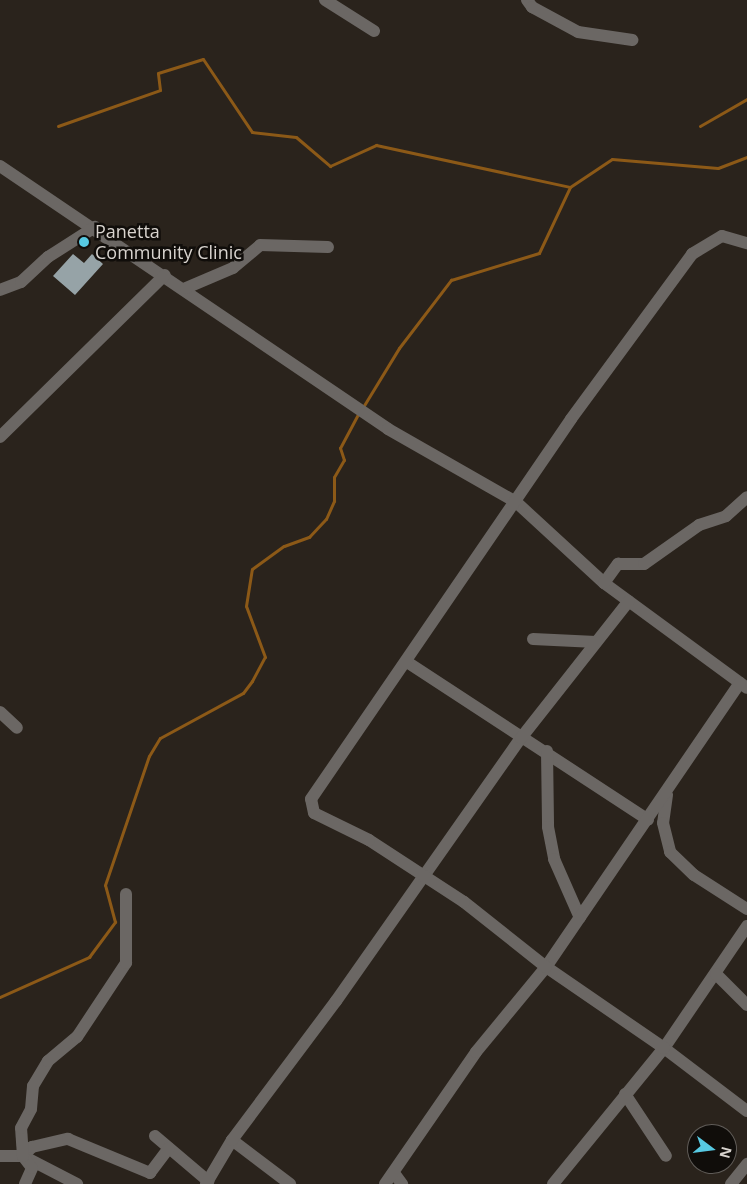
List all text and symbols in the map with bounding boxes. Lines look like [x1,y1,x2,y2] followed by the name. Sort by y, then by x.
[95,221,242,264] place label: Panetta Community Clinic
[77,235,91,249] marker: Panetta Community Clinic
[687,1124,737,1174] north arrow
[715,1145,737,1161] text: N

